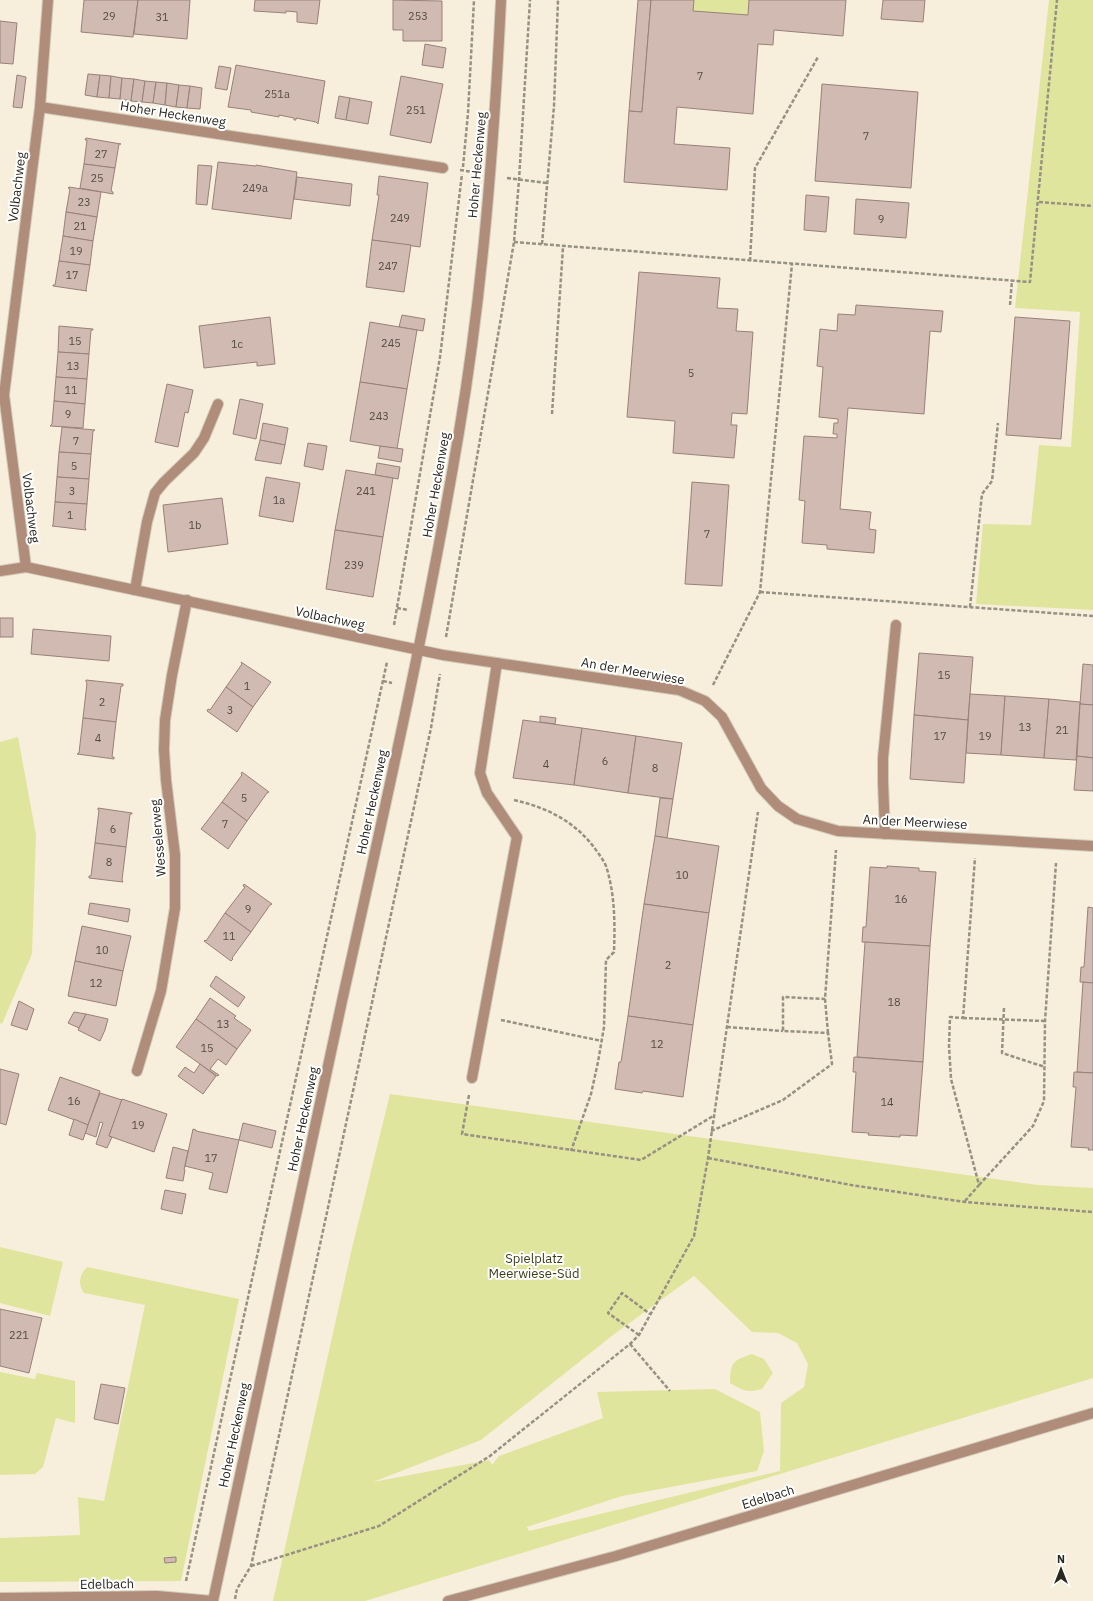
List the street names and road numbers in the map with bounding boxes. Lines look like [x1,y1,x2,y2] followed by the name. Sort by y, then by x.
[119,97,227,131] street label: Hoher Heckenweg
[464,111,490,219] street label: Hoher Heckenweg
[4,151,30,223] street label: Volbachweg
[418,431,454,539] street label: Hoher Heckenweg
[18,472,44,544] street label: Volbachweg
[294,602,366,634] street label: Volbachweg
[580,654,686,688] street label: An der Meerwiese
[353,748,391,856] street label: Hoher Heckenweg
[146,798,170,877] street label: Wesselerweg
[862,811,968,833] street label: An der Meerwiese
[284,1065,322,1173] street label: Hoher Heckenweg
[215,1381,253,1489] street label: Hoher Heckenweg
[740,1481,796,1513] street label: Edelbach
[80,1575,134,1593] street label: Edelbach

